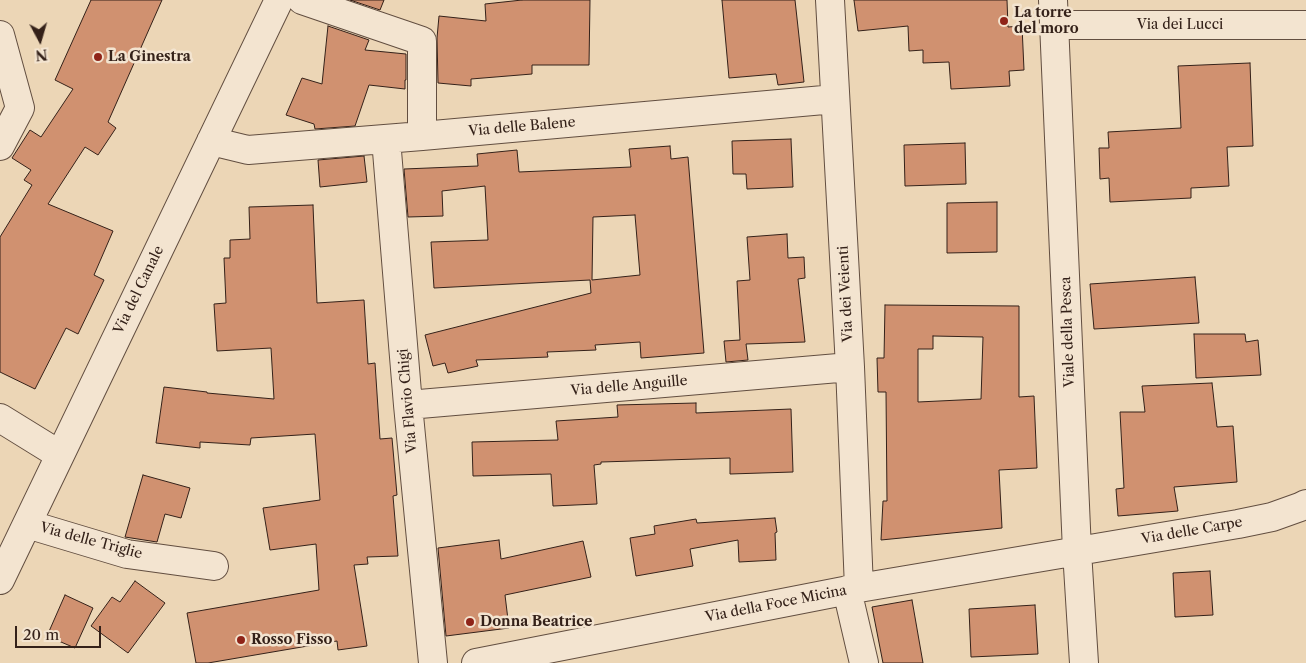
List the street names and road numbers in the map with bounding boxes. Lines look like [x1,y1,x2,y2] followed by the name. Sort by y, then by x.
[1137,17,1223,33] street label: Via dei Lucci
[468,114,576,140] street label: Via delle Balene
[110,243,168,337] street label: Via del Canale
[835,245,857,343] street label: Via dei Veienti
[1058,276,1078,388] street label: Viale della Pesca
[395,348,421,454] street label: Via Flavio Chigi
[570,373,688,399] street label: Via delle Anguille
[1140,514,1244,548] street label: Via delle Carpe
[38,519,144,563] street label: Via delle Triglie
[704,582,848,626] street label: Via della Foce Micina

